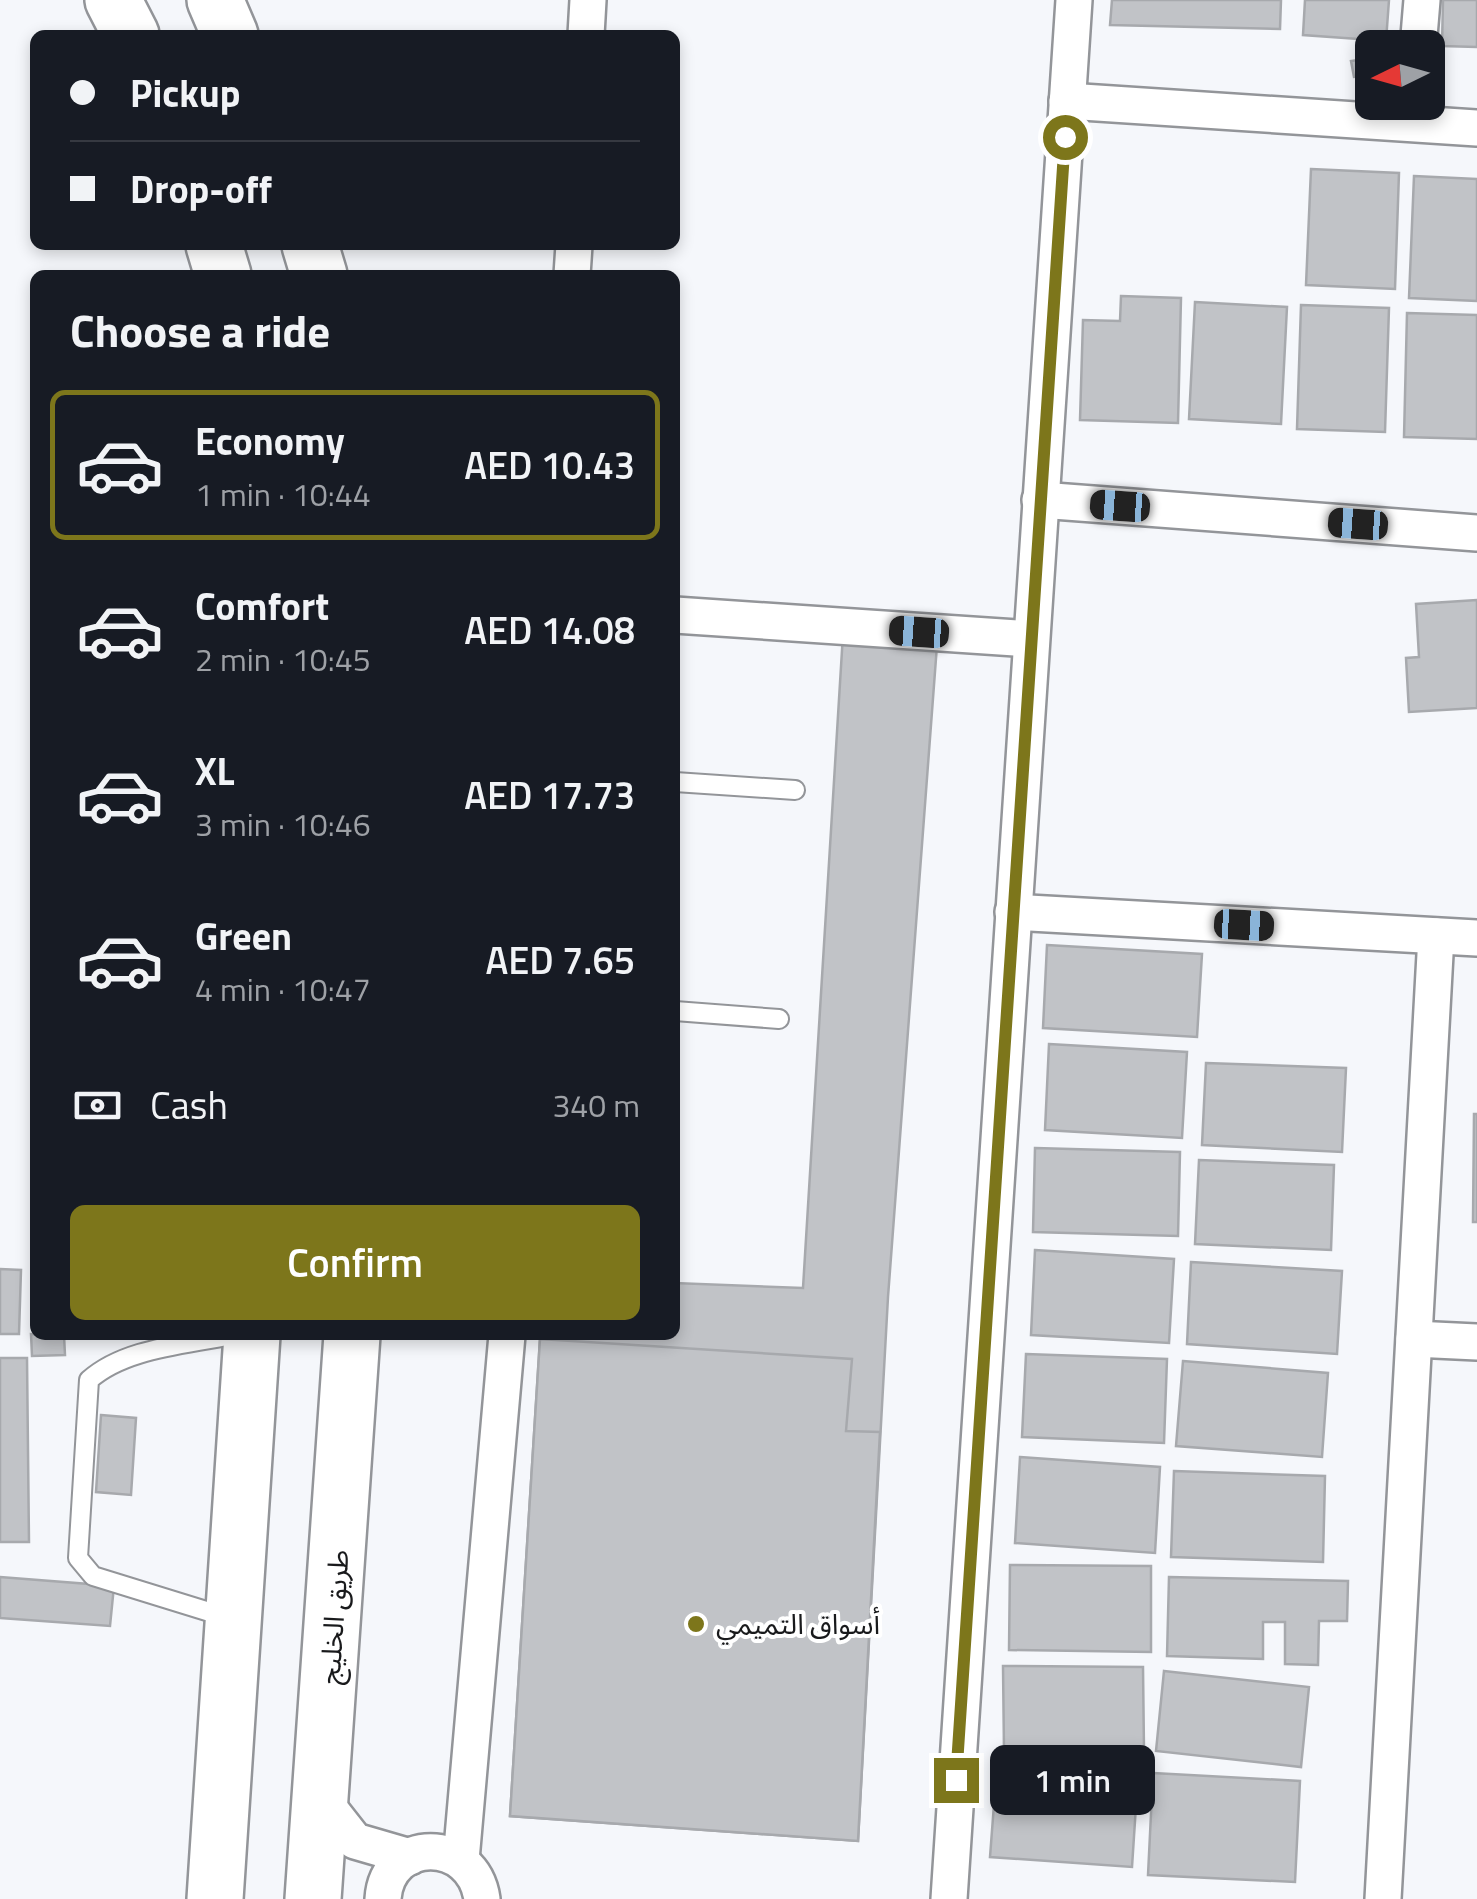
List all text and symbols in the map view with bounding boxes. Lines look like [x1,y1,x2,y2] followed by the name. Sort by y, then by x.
[1355,30,1445,120] north arrow
[1355,30,1445,120] map controls
[130,64,240,122] text: Pickup
[1043,115,1088,160] route start
[130,160,272,218] text: Drop-off
[70,296,330,364] text: Choose a ride
[195,412,345,470] text: Economy
[75,420,165,510] icon: car
[464,436,635,494] text: AED 10.43
[195,470,371,518] text: 1 min · 10:44
[1089,489,1151,523] car
[1327,507,1389,541] car
[195,577,329,635] text: Comfort
[75,585,165,675] icon: car
[464,601,635,659] text: AED 14.08
[888,615,950,649] car
[195,635,371,683] text: 2 min · 10:45
[195,742,235,800] text: XL
[75,750,165,840] icon: car
[464,766,635,824] text: AED 17.73
[195,800,371,848] text: 3 min · 10:46
[195,907,292,965] text: Green
[1213,908,1275,942] car
[75,915,165,1005] icon: car
[486,931,635,989] text: AED 7.65
[195,965,371,1013] text: 4 min · 10:47
[150,1076,228,1134] text: Cash
[70,1078,125,1133] icon: cash
[552,1081,640,1129] text: 340 m
[70,1205,640,1320] button: Confirm
[307,1548,360,1686] street label: طريق الخليج
[716,1602,880,1645] place label: أسواق التميمي
[685,1613,707,1635] marker: أسواق التميمي
[991,1745,1156,1815] callout: 1 min
[1034,1756,1111,1804] text: 1 min
[934,1758,979,1803] route end

